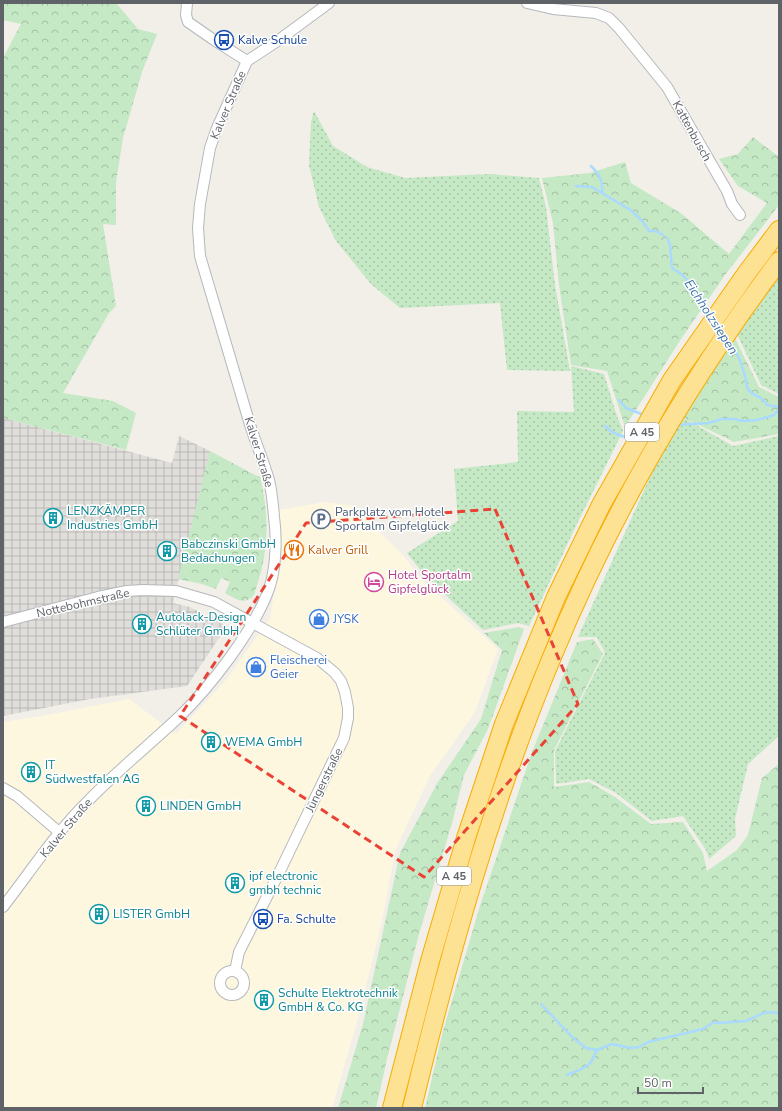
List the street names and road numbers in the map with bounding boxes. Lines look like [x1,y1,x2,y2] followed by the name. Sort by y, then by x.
[206,68,250,142] street label: Kalver Straße
[669,98,715,164] street label: Kattenbusch
[241,415,277,489] street label: Kalver Straße
[625,423,659,441] road number: A 45
[35,585,131,621] street label: Nottebohmstraße
[301,745,346,816] street label: Jüngerstraße
[36,795,96,861] street label: Kalver Straße
[437,867,471,885] road number: A 45

